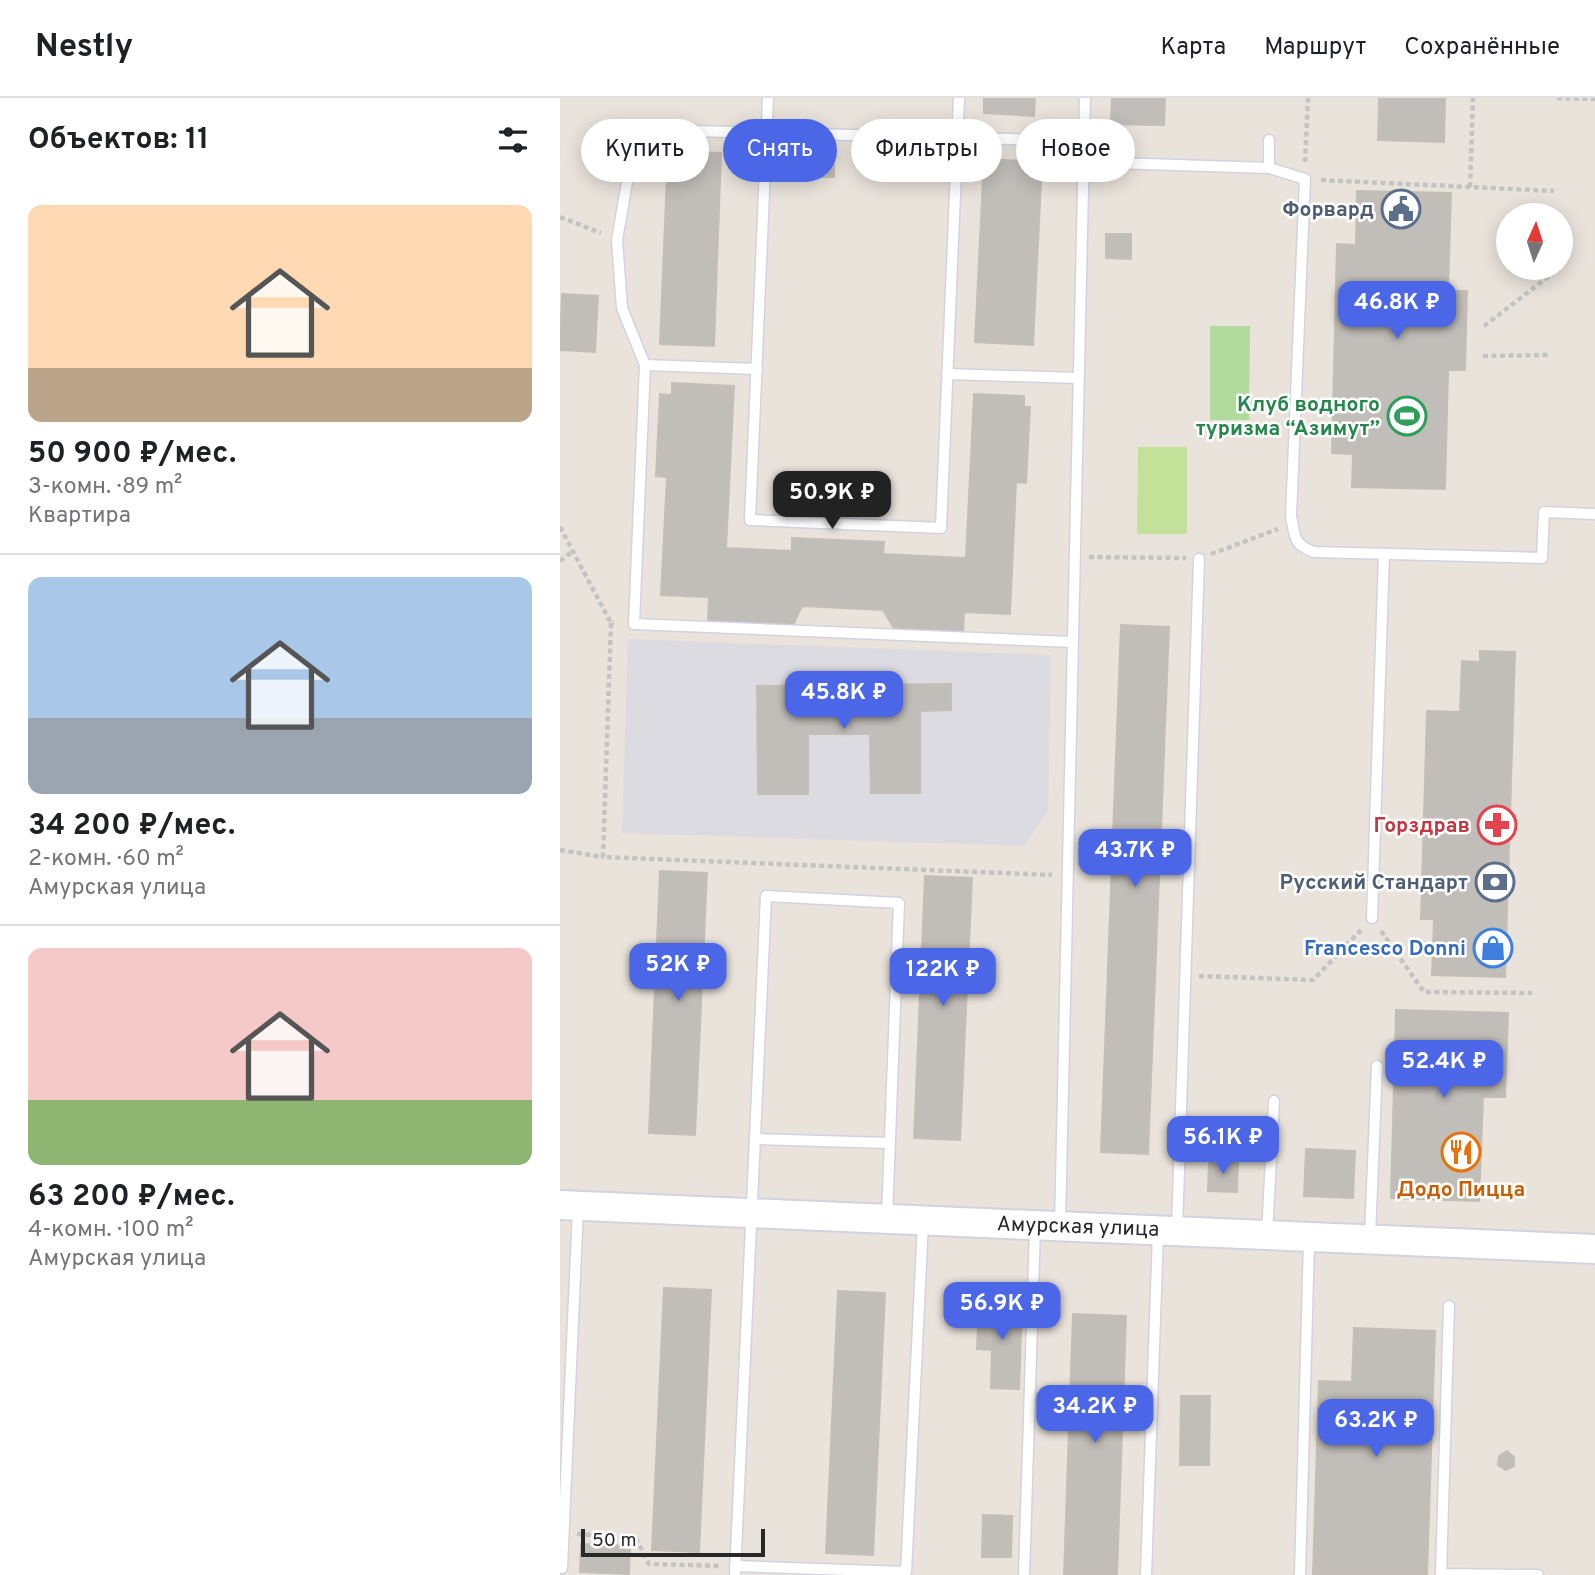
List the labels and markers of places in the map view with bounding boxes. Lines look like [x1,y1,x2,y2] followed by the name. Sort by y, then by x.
[1380,188,1422,230] public building icon: Форвард
[1283,197,1374,224] place label: Форвард
[1332,282,1462,341] pin: 46.8K ₽
[1196,392,1380,443] place label: Клуб водного туризма “Азимут”
[1386,395,1428,437] sports icon: Клуб водного туризма “Азимут”
[767,472,897,531] pin: 50.9K ₽
[779,672,909,731] pin: 45.8K ₽
[1476,804,1518,846] pharmacy icon: Горздрав
[1374,813,1470,840] place label: Горздрав
[1070,830,1200,889] pin: 43.7K ₽
[1474,861,1516,903] bank icon: Русский Стандарт
[1280,870,1468,897] place label: Русский Стандарт
[1472,927,1514,969] shop icon: Francesco Donni
[1304,936,1466,963] place label: Francesco Donni
[629,944,727,1003] pin: 52K ₽
[886,948,1000,1008] pin: 122K ₽
[1379,1040,1509,1100] pin: 52.4K ₽
[1158,1116,1288,1176] pin: 56.1K ₽
[1440,1131,1482,1173] restaurant icon: Додо Пицца
[1397,1177,1525,1204] place label: Додо Пицца
[937,1282,1067,1342] pin: 56.9K ₽
[1030,1386,1160,1445] pin: 34.2K ₽
[1311,1400,1441,1459] pin: 63.2K ₽

